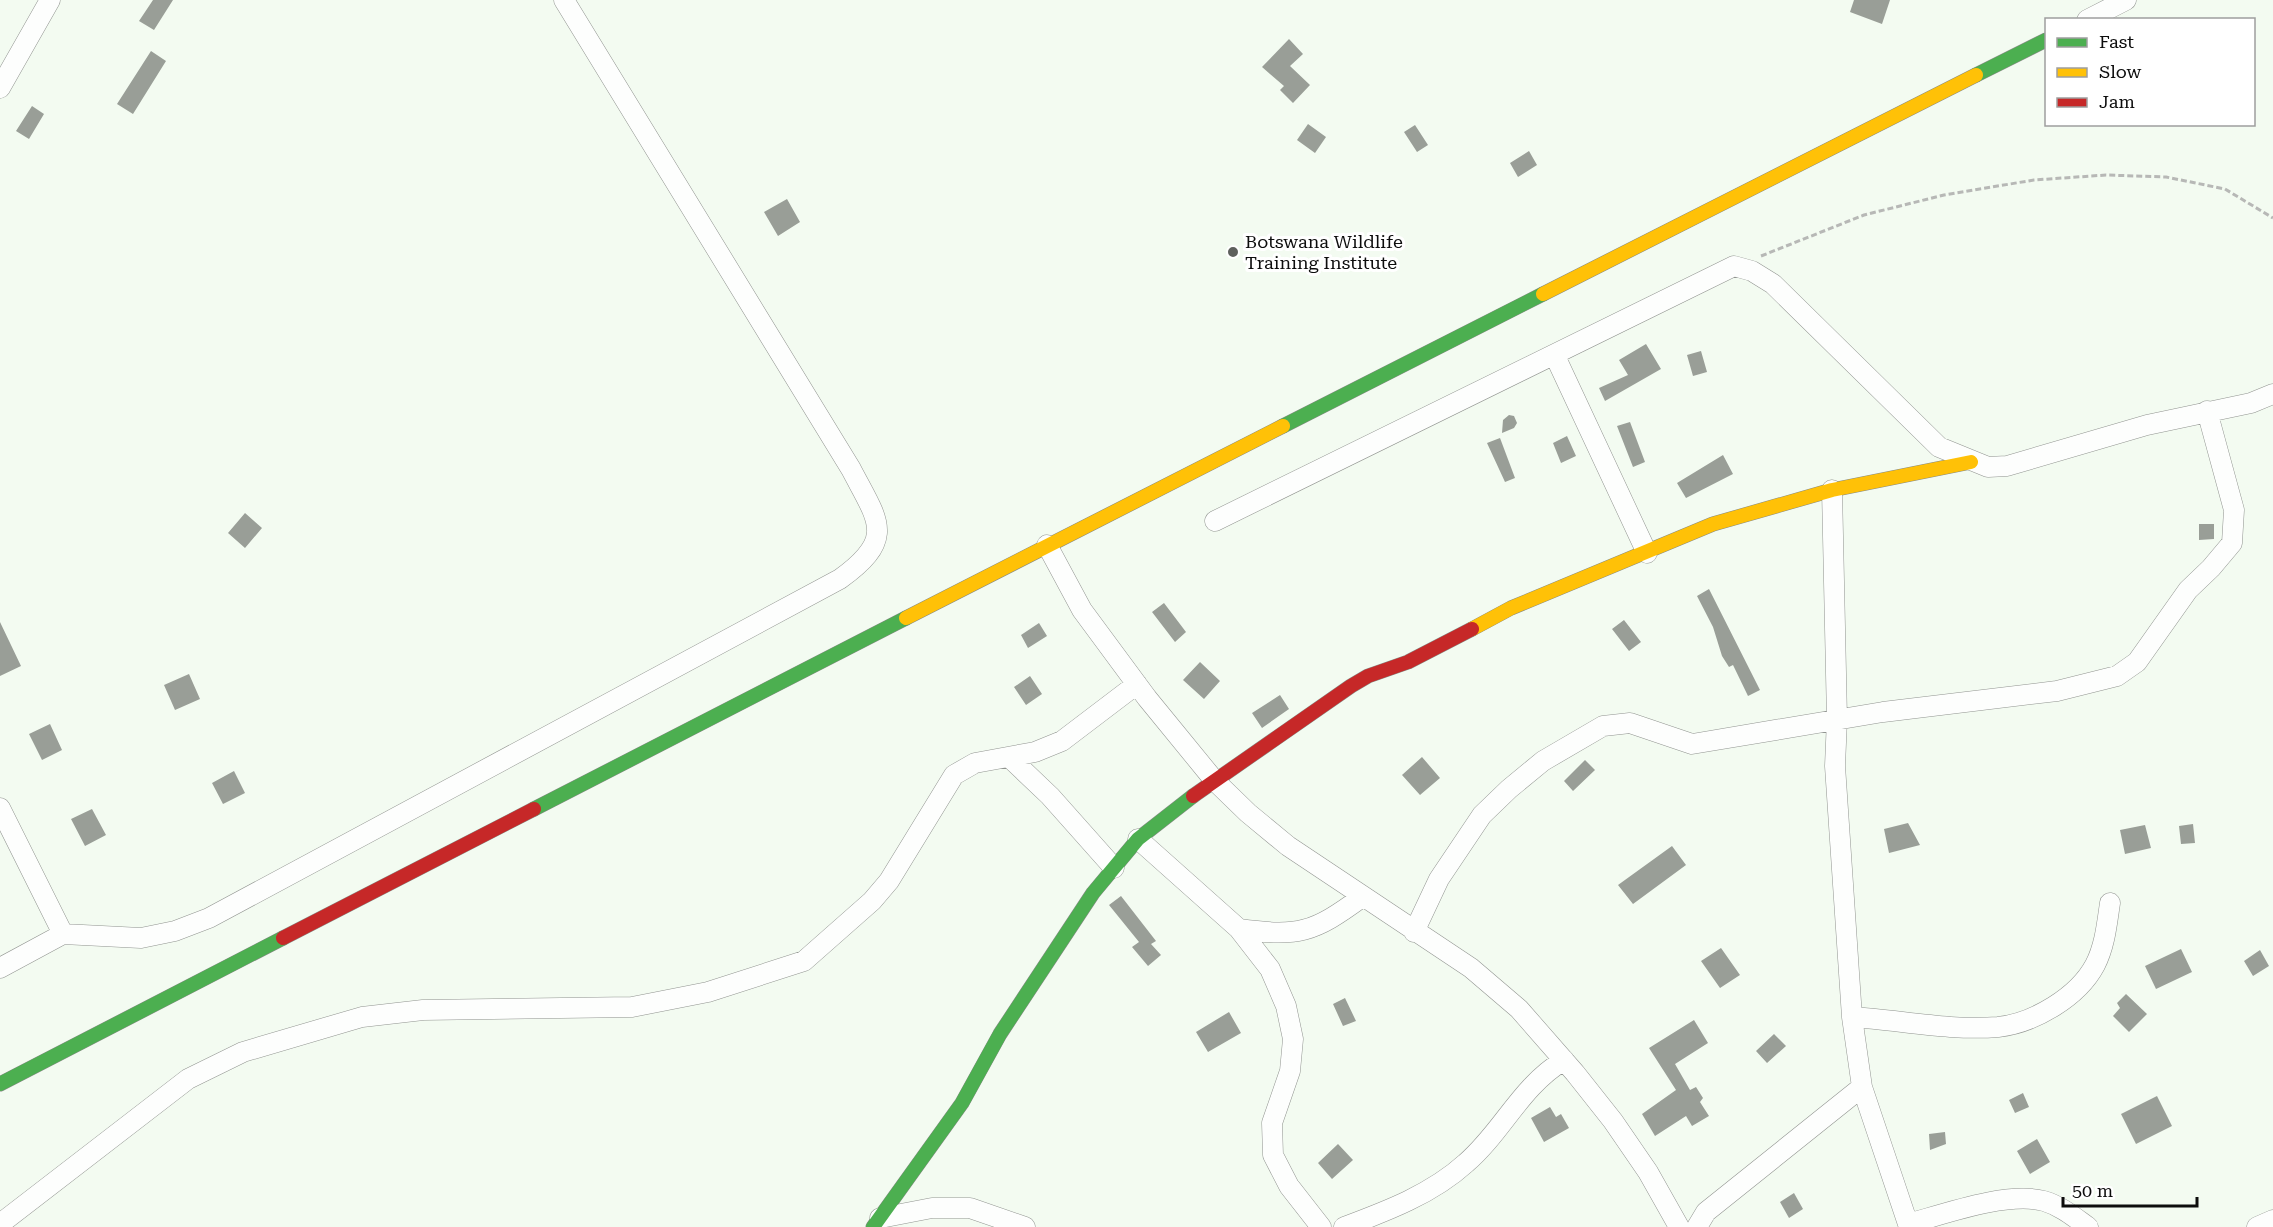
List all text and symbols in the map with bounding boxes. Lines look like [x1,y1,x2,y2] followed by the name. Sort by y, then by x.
[2045,18,2255,126] legend
[2099,31,2134,52] text: Fast
[2099,61,2141,82] text: Slow
[2099,91,2135,112] text: Jam
[1245,231,1403,273] place label: Botswana Wildlife Training Institute
[1226,245,1240,259] marker: Botswana Wildlife Training Institute
[2063,1170,2196,1208] scale bar
[2072,1180,2113,1201] text: 50 m

